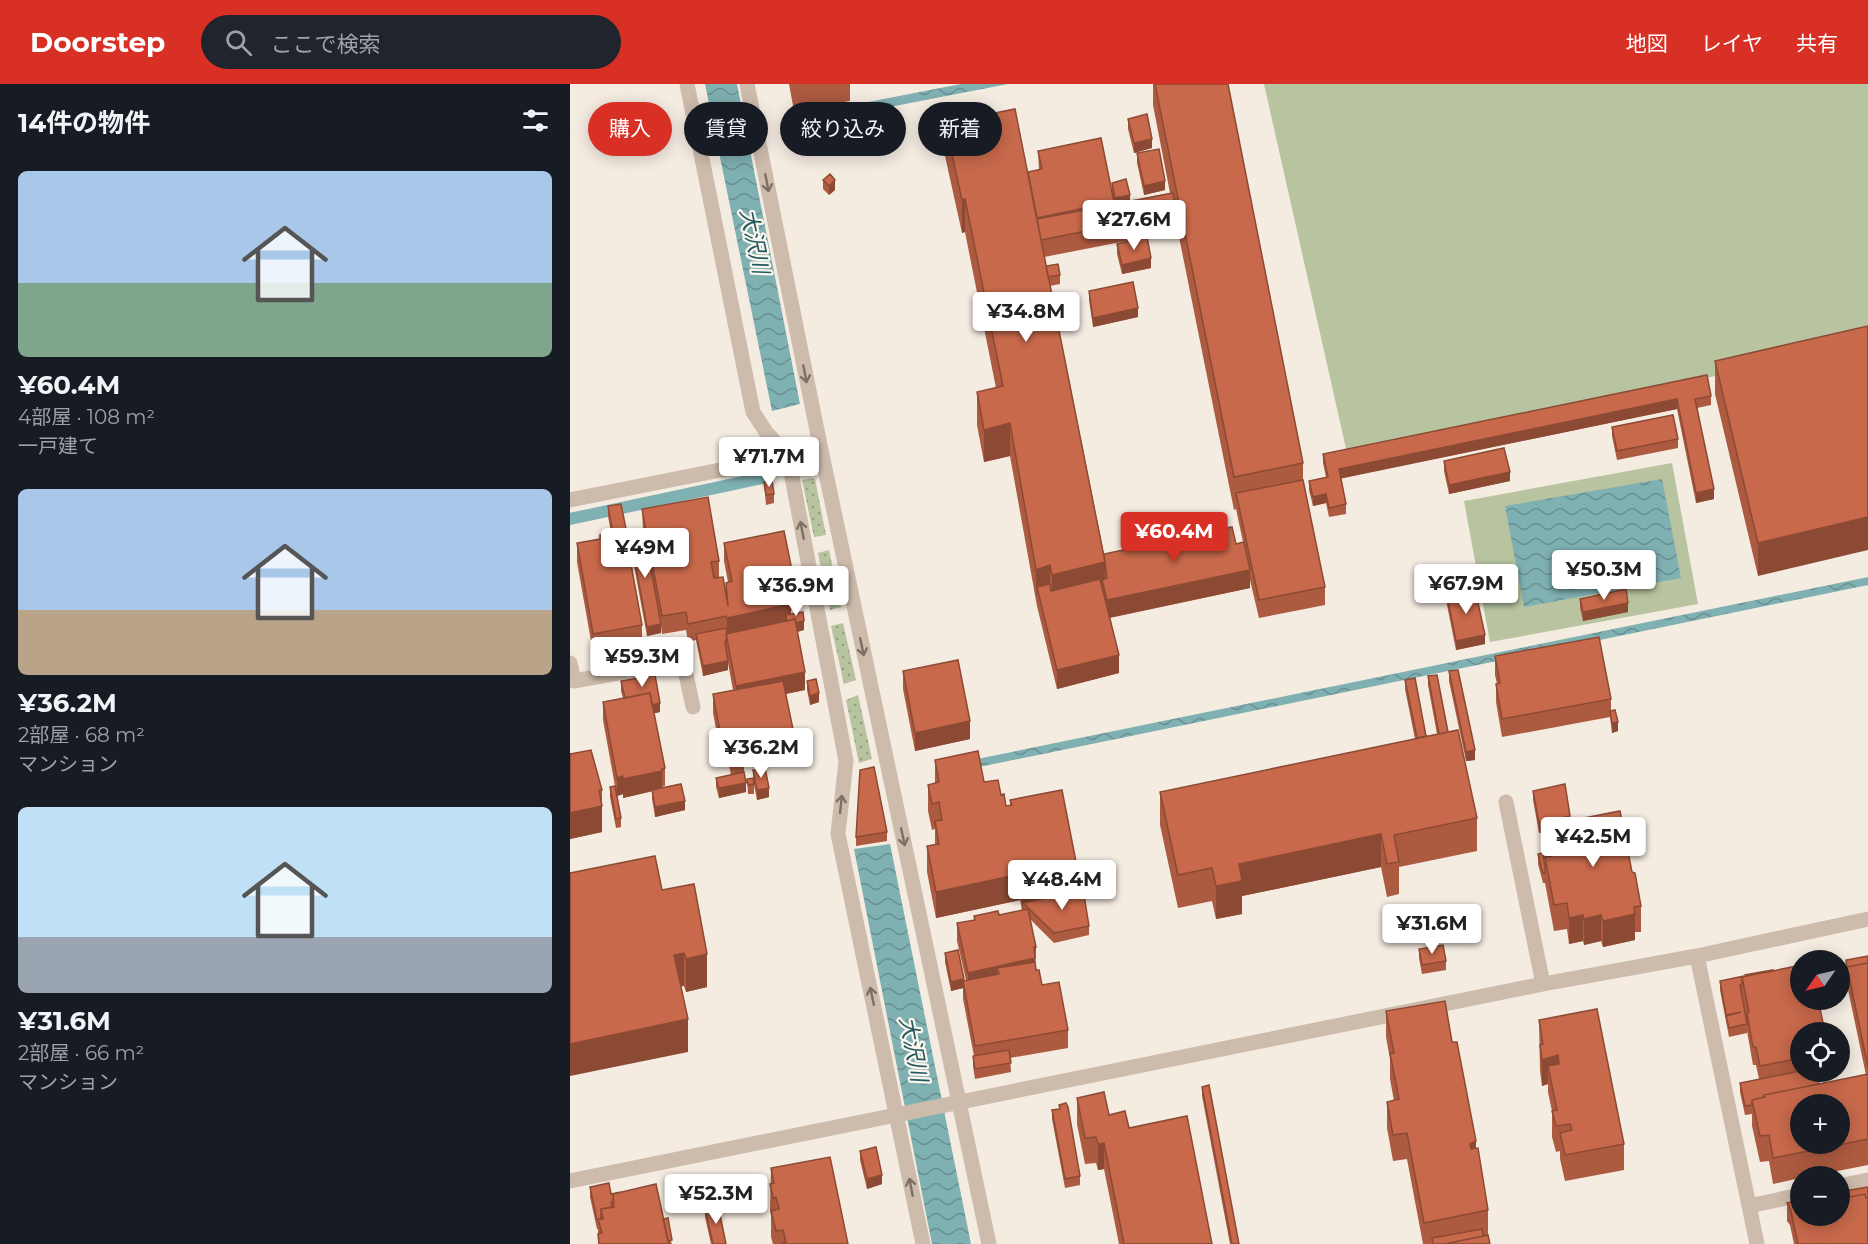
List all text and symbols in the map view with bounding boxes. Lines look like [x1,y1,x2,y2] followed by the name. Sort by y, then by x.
[201,15,621,69] search box
[30,25,165,59] text: Doorstep
[222,26,255,59] icon: search
[270,31,380,58] text: ここで検索
[1626,31,1668,56] text: 地図
[1701,31,1763,56] text: レイヤ
[1796,31,1838,56] text: 共有
[588,102,672,156] chip: 購入
[684,102,768,156] chip: 賃貸
[780,102,906,156] chip: 絞り込み
[918,102,1002,156] chip: 新着
[519,104,552,137] icon: filters
[18,107,150,139] text: 14件の物件
[762,172,773,192] one-way arrow
[1085,200,1183,251] pin: ¥27.6M
[734,206,775,278] water label: 大沢川
[1097,207,1171,231] text: ¥27.6M
[231,210,339,318] icon: home
[977,292,1075,343] pin: ¥34.8M
[987,299,1065,323] text: ¥34.8M
[800,363,811,383] one-way arrow
[18,369,120,401] text: ¥60.4M
[18,405,155,429] text: 4部屋 · 108 m²
[18,434,98,458] text: 一戸建て
[720,437,818,488] pin: ¥71.7M
[733,444,805,468] text: ¥71.7M
[1125,512,1223,563] pin: ¥60.4M
[1135,519,1213,543] text: ¥60.4M
[796,520,807,540] one-way arrow
[231,528,339,636] icon: home
[609,528,681,579] pin: ¥49M
[615,535,675,559] text: ¥49M
[1555,550,1653,601] pin: ¥50.3M
[1566,557,1642,581] text: ¥50.3M
[1417,564,1515,615] pin: ¥67.9M
[747,566,845,617] pin: ¥36.9M
[1428,571,1504,595] text: ¥67.9M
[758,573,834,597] text: ¥36.9M
[593,637,691,688] pin: ¥59.3M
[857,637,869,656] one-way arrow
[604,644,680,668] text: ¥59.3M
[18,687,117,719] text: ¥36.2M
[18,723,145,747] text: 2部屋 · 68 m²
[712,728,810,779] pin: ¥36.2M
[723,735,799,759] text: ¥36.2M
[18,752,118,776] text: マンション
[836,795,847,815] one-way arrow
[1544,817,1642,868] pin: ¥42.5M
[1555,824,1631,848] text: ¥42.5M
[898,827,909,847] one-way arrow
[231,846,339,954] icon: home
[1013,860,1111,911] pin: ¥48.4M
[1022,867,1102,891] text: ¥48.4M
[1383,904,1481,955] pin: ¥31.6M
[1396,911,1468,935] text: ¥31.6M
[1790,950,1850,1010] north arrow
[1790,950,1850,1226] map controls
[865,986,877,1005] one-way arrow
[18,1005,111,1037] text: ¥31.6M
[894,1014,933,1086] water label: 大沢川
[1790,1022,1850,1082] button: locate
[18,1041,144,1065] text: 2部屋 · 66 m²
[18,1070,118,1094] text: マンション
[1790,1094,1850,1154] button: +
[1790,1166,1850,1226] button: −
[667,1174,765,1225] pin: ¥52.3M
[905,1177,916,1197] one-way arrow
[679,1181,753,1205] text: ¥52.3M

